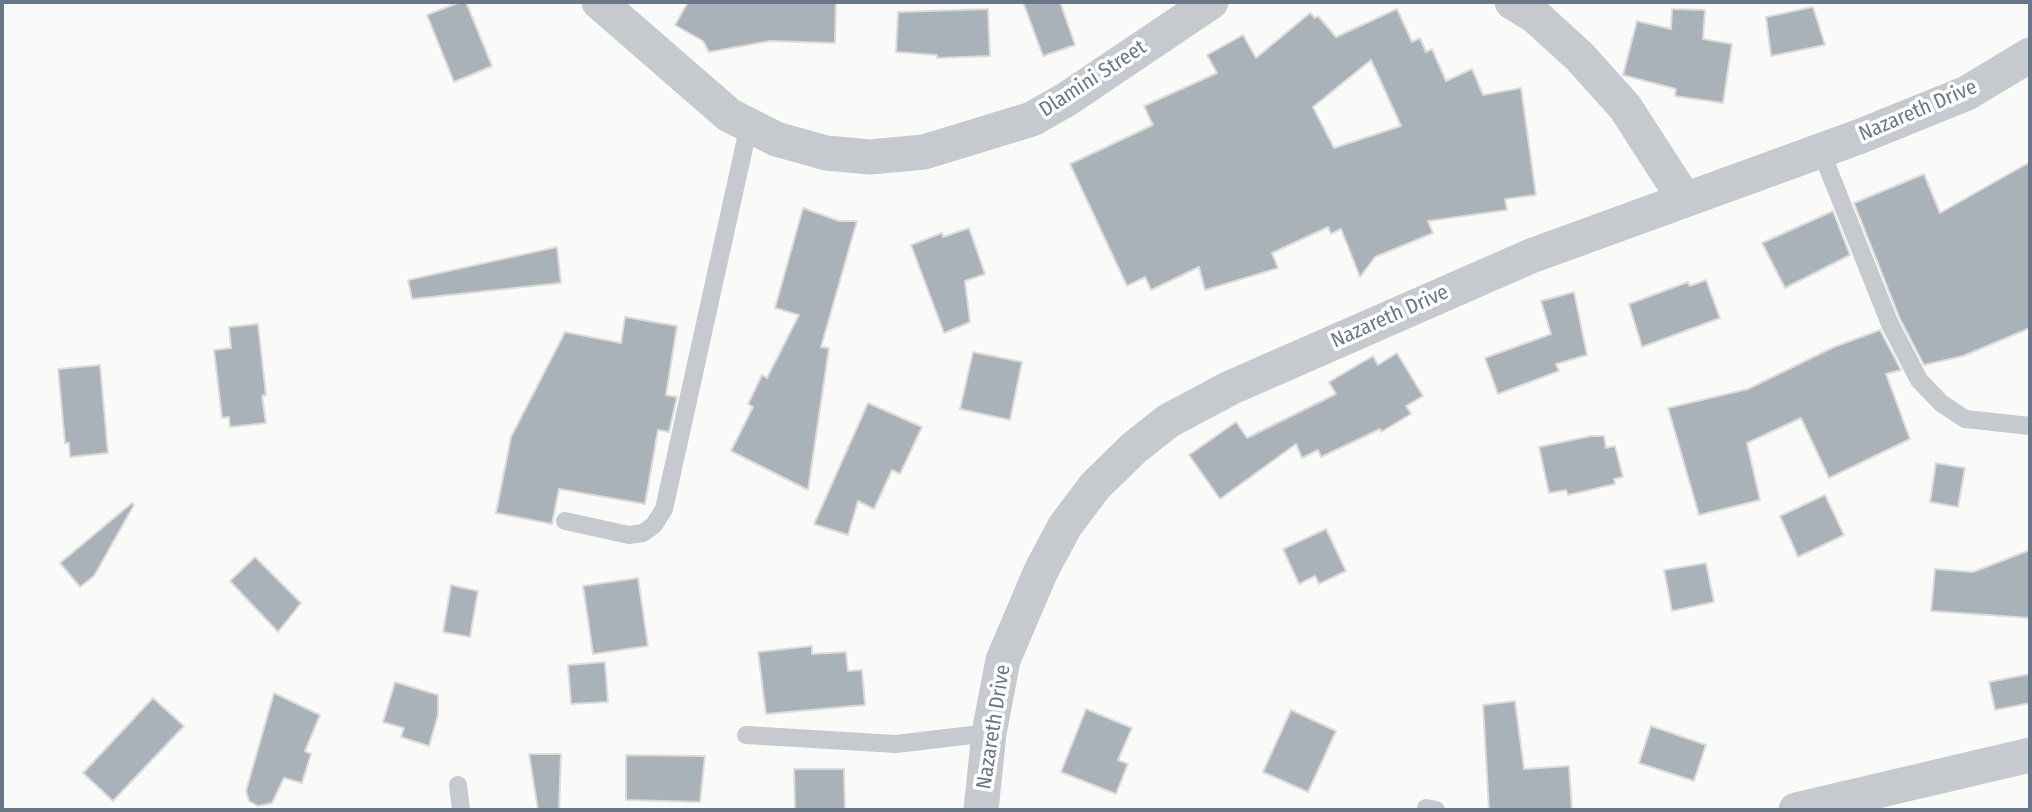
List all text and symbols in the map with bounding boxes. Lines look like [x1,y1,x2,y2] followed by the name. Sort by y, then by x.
[1035,35,1151,123] street label: Dlamini Street
[1855,75,1981,147] street label: Nazareth Drive
[1327,280,1453,354] street label: Nazareth Drive
[972,663,1016,791] street label: Nazareth Drive

